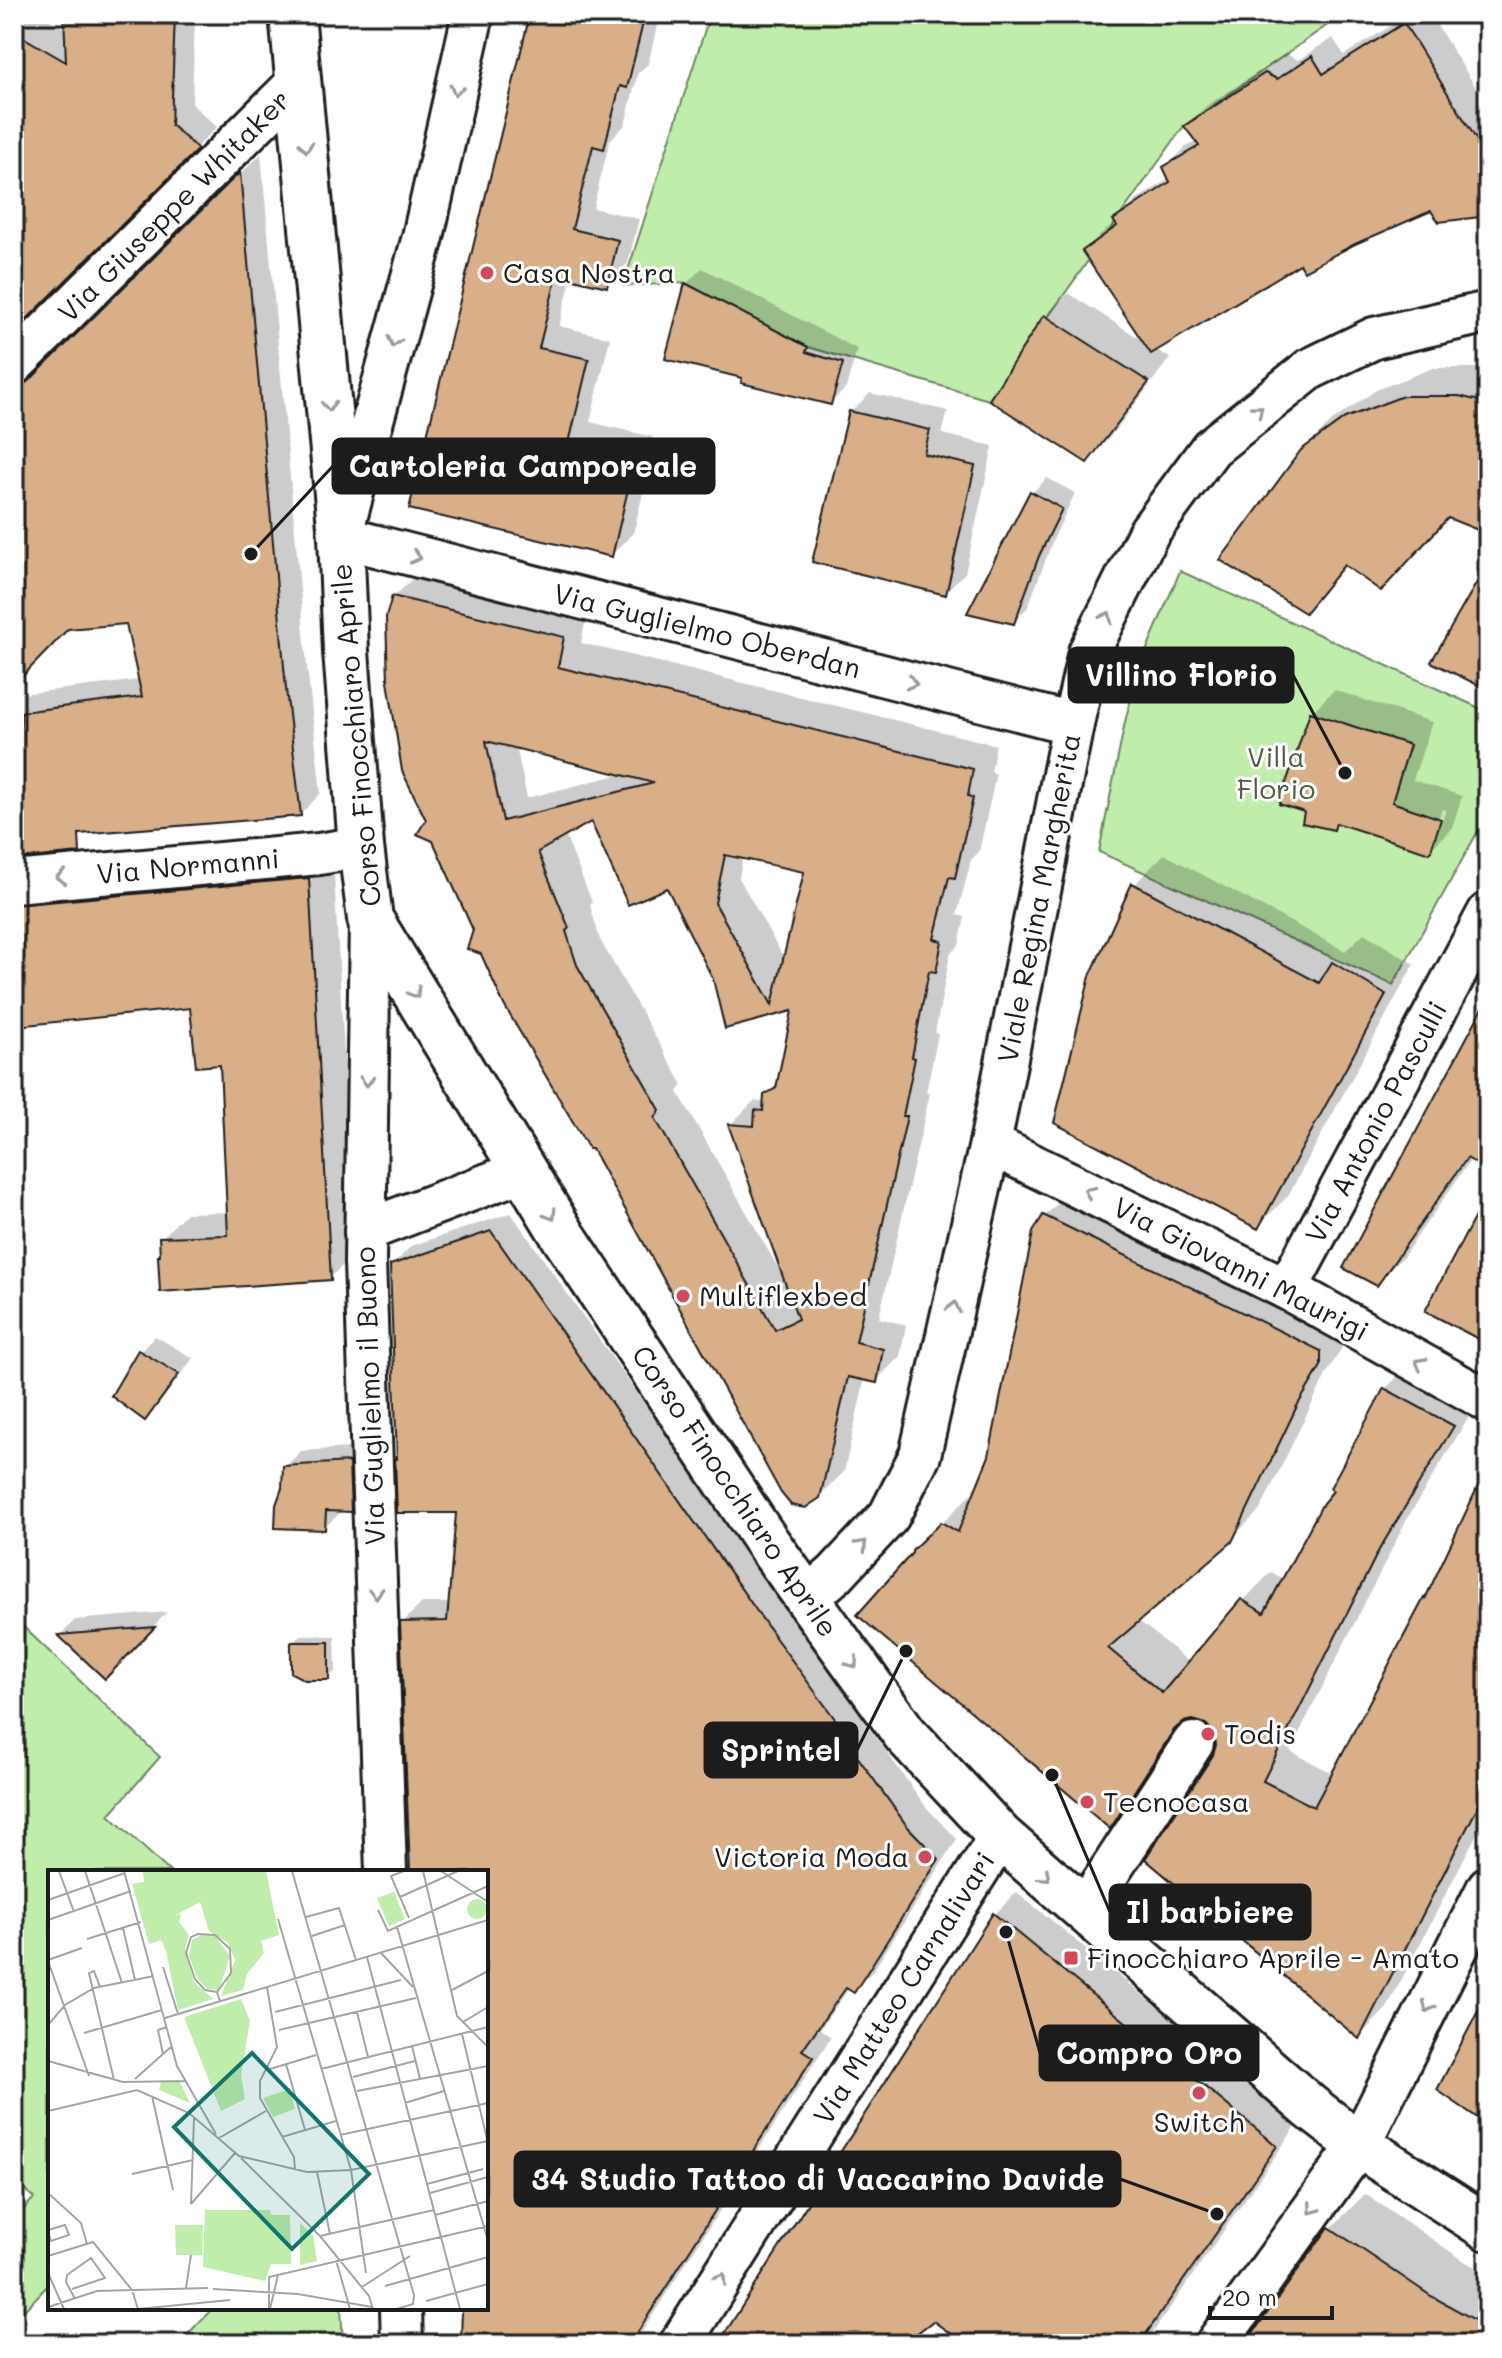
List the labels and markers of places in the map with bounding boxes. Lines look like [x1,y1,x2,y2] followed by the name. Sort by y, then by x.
[503,254,675,290] place label: Casa Nostra
[478,264,496,282] marker: Casa Nostra
[333,439,714,493] callout: Cartoleria Camporeale
[1069,648,1293,702] callout: Villino Florio
[699,1277,867,1313] place label: Multiflexbed
[674,1287,692,1305] marker: Multiflexbed
[1224,1715,1296,1751] place label: Todis
[705,1723,857,1777] callout: Sprintel
[1199,1725,1217,1743] marker: Todis
[1103,1783,1249,1819] place label: Tecnocasa
[1078,1793,1096,1811] marker: Tecnocasa
[714,1838,909,1874] place label: Victoria Moda
[916,1848,934,1866] marker: Victoria Moda
[1110,1885,1310,1939] callout: Il barbiere
[1087,1939,1459,1975] place label: Finocchiaro Aprile - Amato
[1062,1949,1080,1967] marker: Finocchiaro Aprile - Amato
[1040,2026,1258,2080] callout: Compro Oro
[1190,2084,1208,2102] marker: Switch
[1154,2103,1244,2139] place label: Switch
[515,2152,1120,2206] callout: 34 Studio Tattoo di Vaccarino Davide

